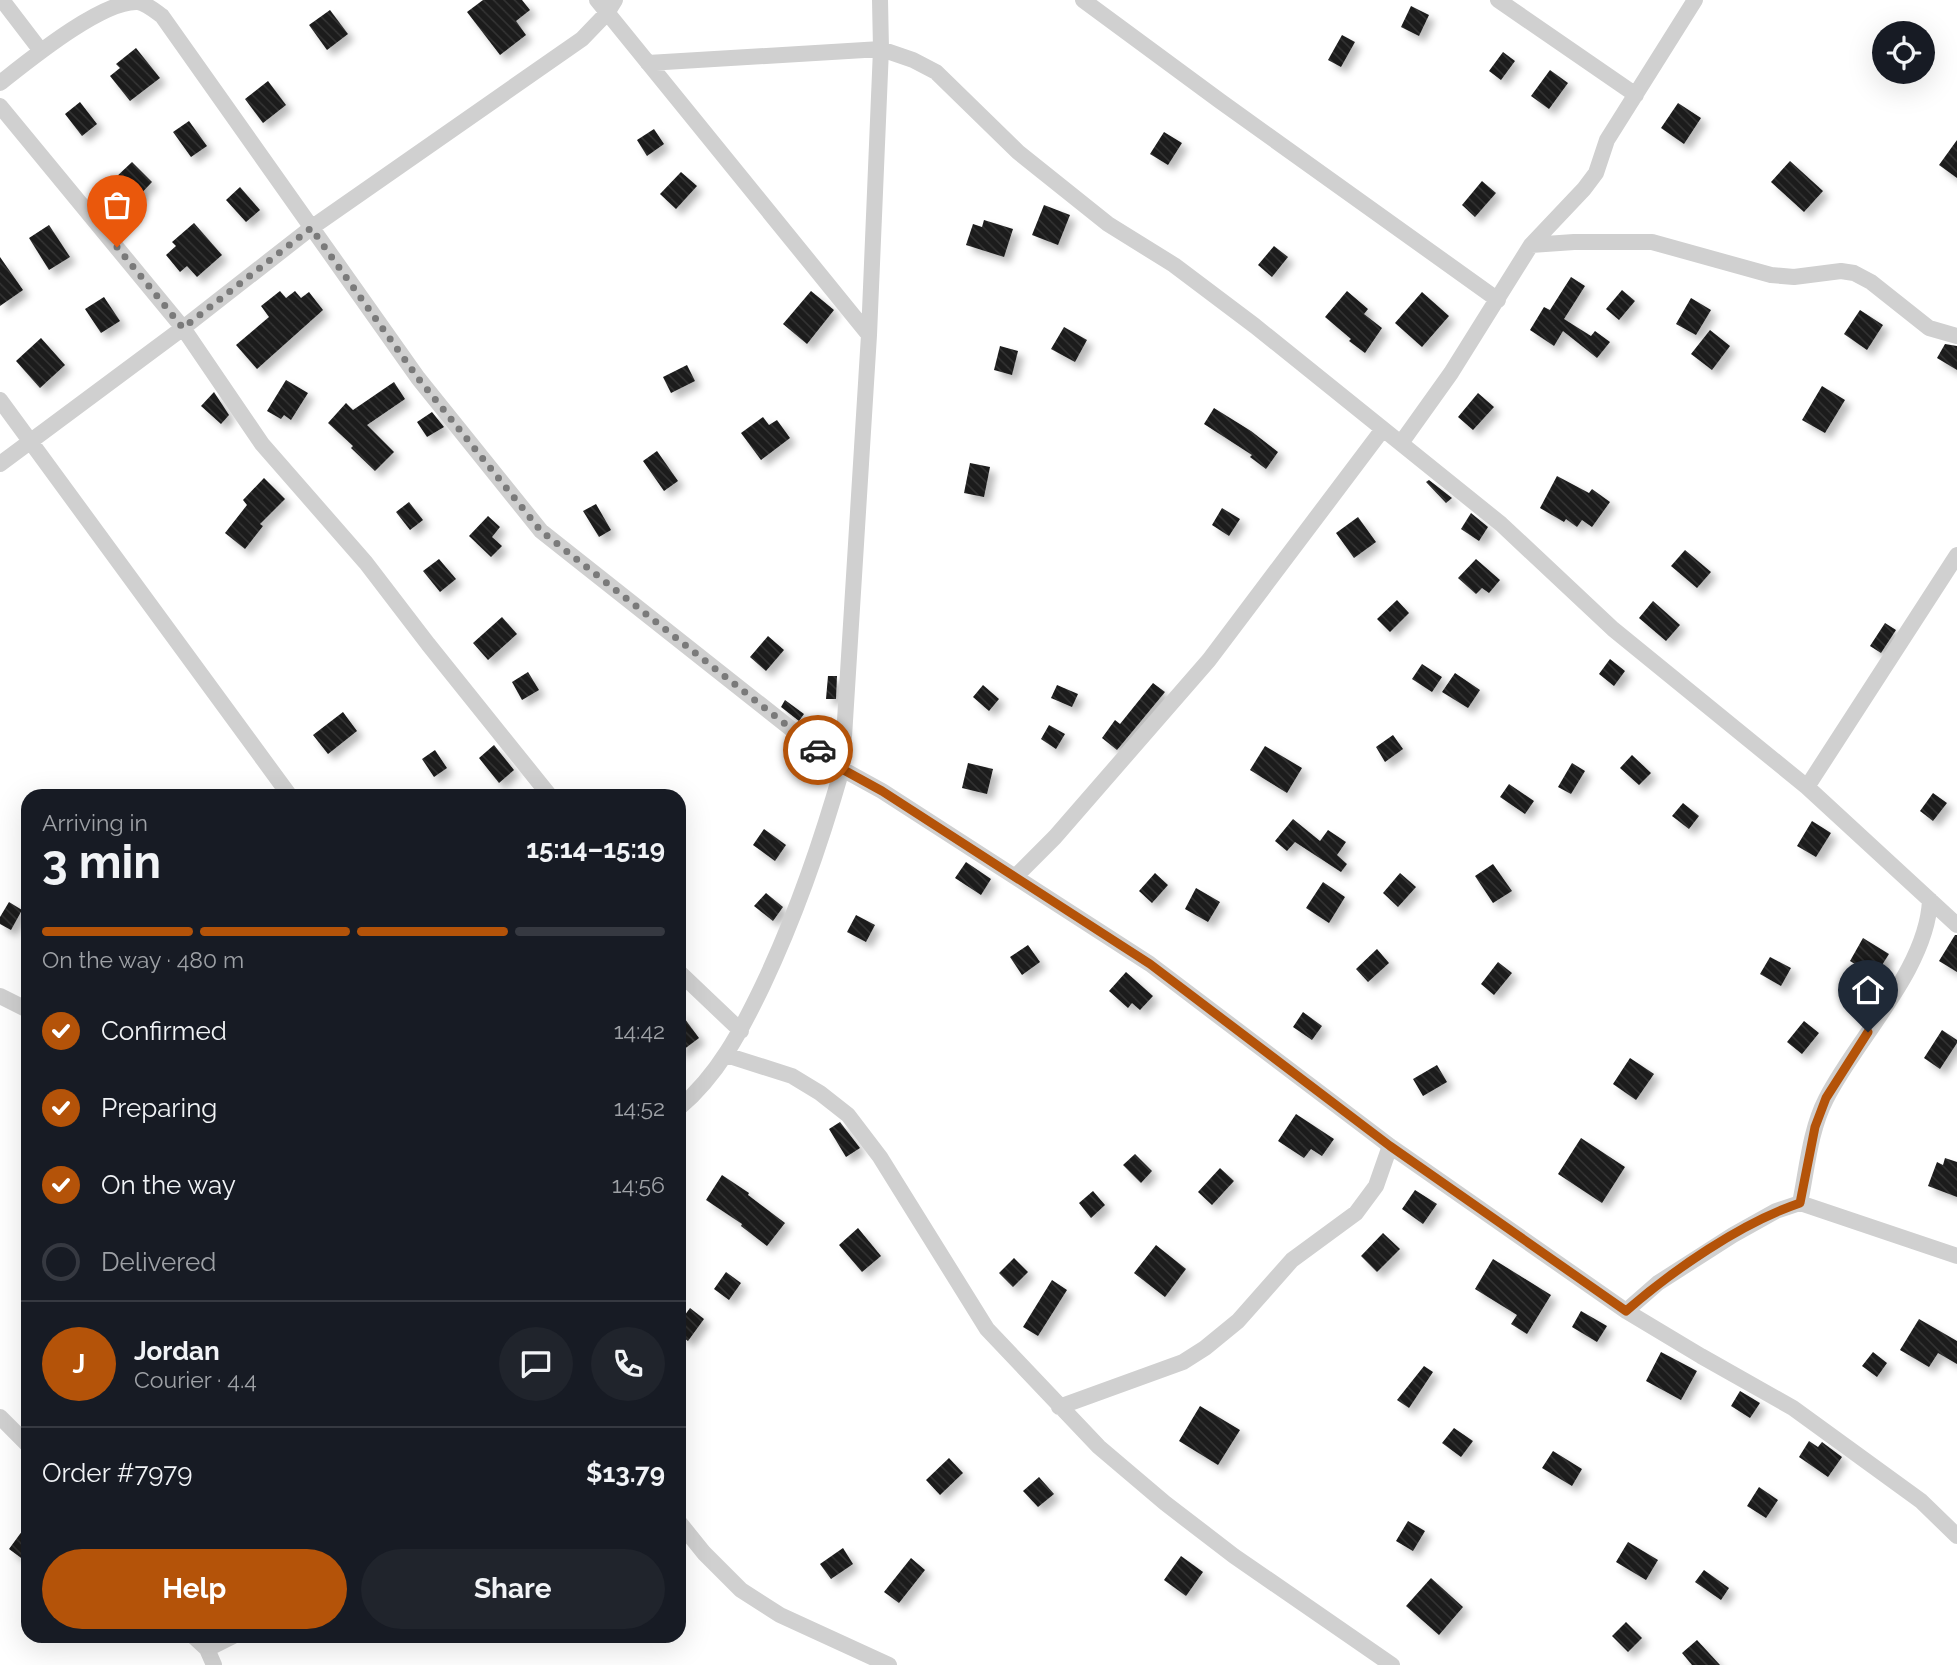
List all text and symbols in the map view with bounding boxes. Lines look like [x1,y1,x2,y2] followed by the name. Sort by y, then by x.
[1872,21,1935,84] map controls
[1872,21,1935,84] button: locate
[87,175,147,247] pin
[98,186,136,224] icon: bag
[783,715,853,785] courier
[799,731,837,769] icon: car
[42,809,148,836] text: Arriving in
[526,834,665,864] text: 15:14–15:19
[42,835,161,889] text: 3 min
[42,946,244,973] text: On the way · 480 m
[1838,960,1898,1032] pin
[1849,971,1887,1009] icon: home
[42,1012,80,1050] icon: check
[101,1016,227,1046] text: Confirmed
[614,1017,665,1044] text: 14:42
[42,1089,80,1127] icon: check
[101,1093,217,1123] text: Preparing
[614,1094,665,1121] text: 14:52
[42,1166,80,1204] icon: check
[101,1170,236,1200] text: On the way
[612,1171,665,1198] text: 14:56
[101,1247,216,1277] text: Delivered
[499,1327,573,1401] button: chat
[591,1327,665,1401] button: phone
[134,1336,220,1366] text: Jordan
[73,1349,85,1379] text: J
[134,1366,257,1393] text: Courier · 4.4
[42,1458,192,1488] text: Order #7979
[586,1458,665,1488] text: $13.79
[42,1549,347,1629] button: Help
[361,1549,665,1629] button: Share

